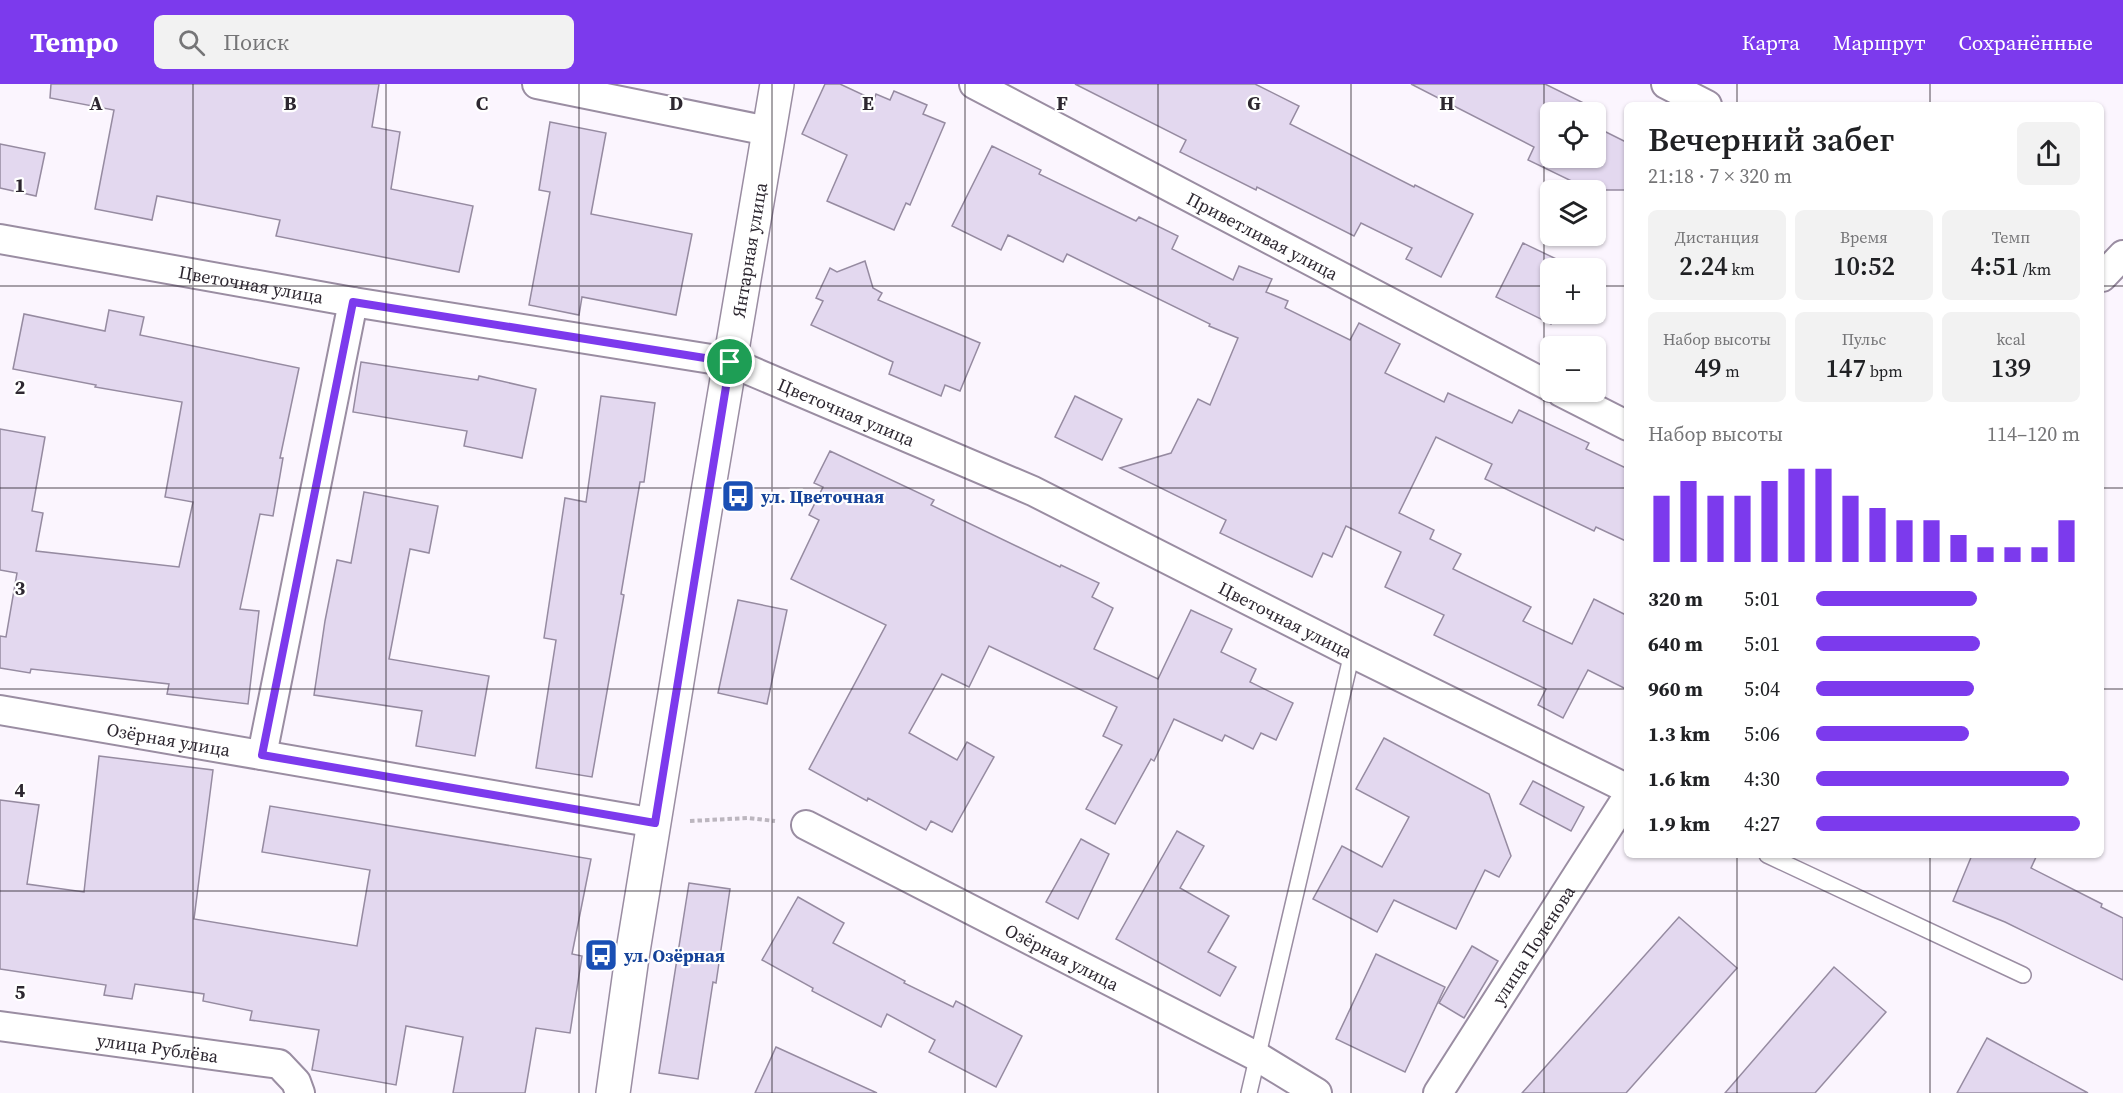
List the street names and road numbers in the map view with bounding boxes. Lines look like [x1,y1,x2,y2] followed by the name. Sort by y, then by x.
[725,180,773,319] street label: Янтарная улица
[1182,185,1344,286] street label: Приветливая улица
[177,259,326,309] street label: Цветочная улица
[774,371,920,452] street label: Цветочная улица
[1215,575,1357,664] street label: Цветочная улица
[105,716,233,762] street label: Озёрная улица
[1485,880,1581,1009] street label: улица Поленова
[1001,917,1124,997] street label: Озёрная улица
[95,1027,221,1068] street label: улица Рублёва

